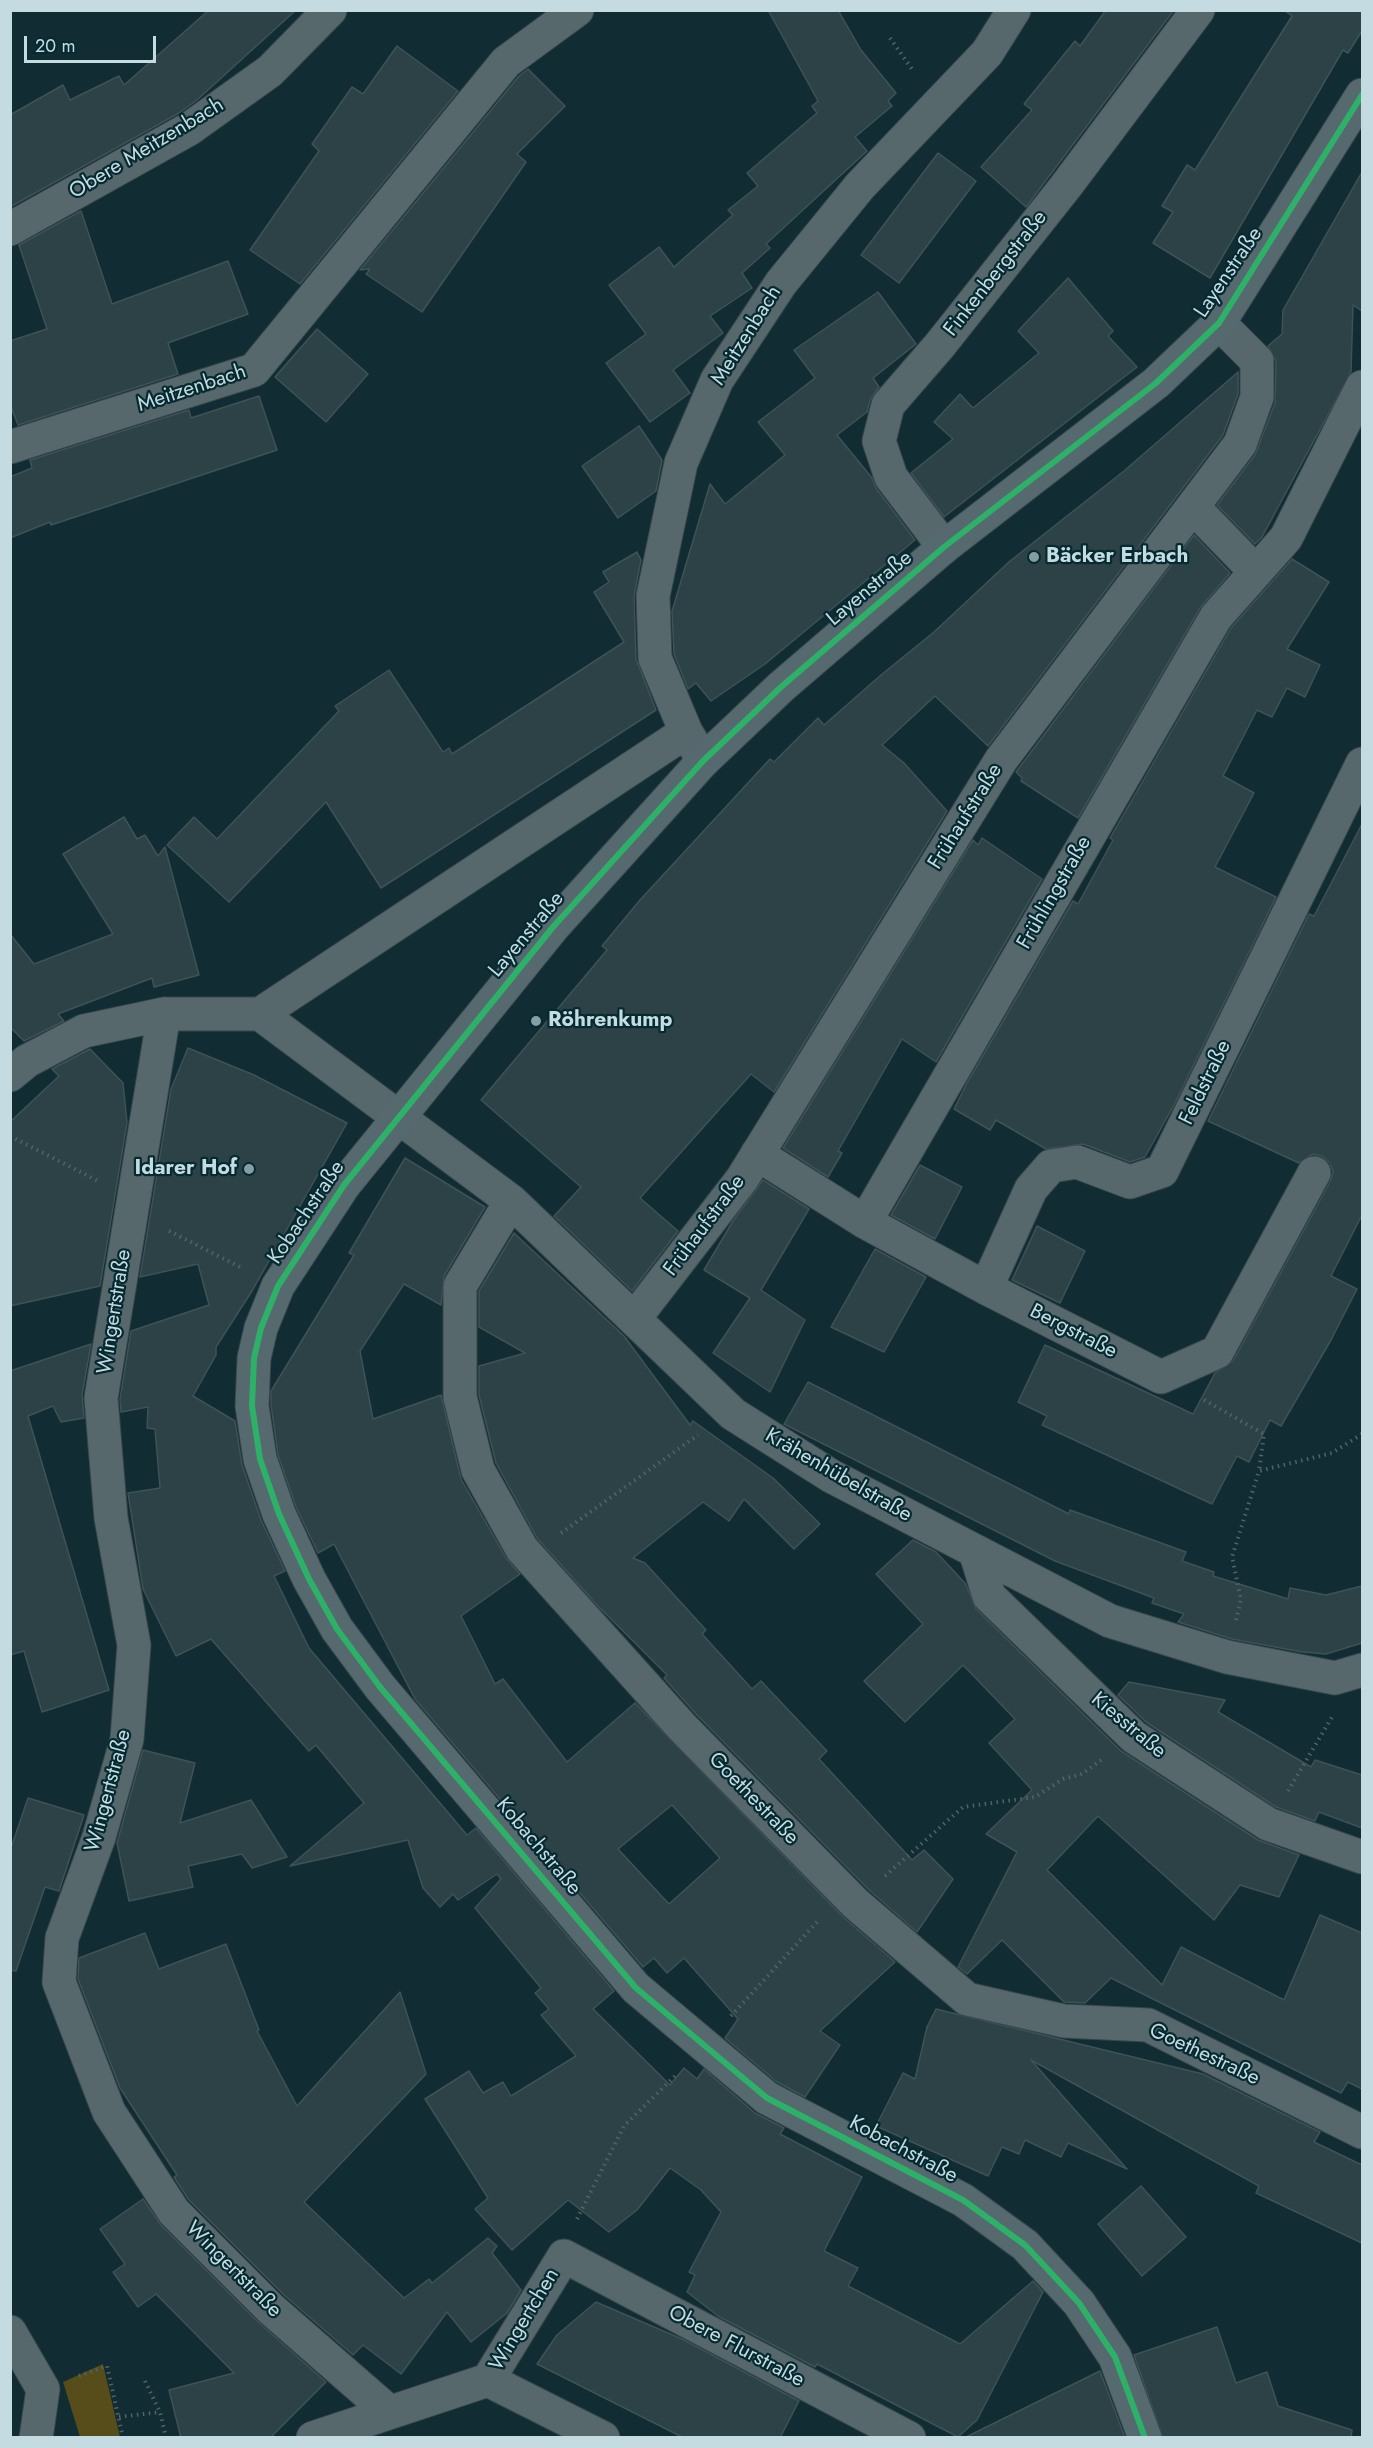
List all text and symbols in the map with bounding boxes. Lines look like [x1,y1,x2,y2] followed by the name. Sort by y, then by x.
[27,24,159,62] scale bar
[35,33,75,59] text: 20 m
[65,93,229,205] street label: Obere Meitzenbach
[939,206,1053,342] street label: Finkenbergstraße
[1190,223,1268,323] street label: Layenstraße
[706,282,788,390] street label: Meitzenbach
[135,360,249,418] street label: Meitzenbach
[1046,544,1188,570] place label: Bäcker Erbach
[822,546,918,632] street label: Layenstraße
[1027,550,1041,564] marker: Bäcker Erbach
[924,759,1008,875] street label: Frühaufstraße
[1013,832,1097,954] street label: Frühlingstraße
[484,887,570,983] street label: Layenstraße
[548,1008,673,1034] place label: Röhrenkump
[529,1014,543,1028] marker: Röhrenkump
[1175,1037,1237,1129] street label: Feldstraße
[135,1156,237,1182] place label: Idarer Hof
[263,1156,351,1270] street label: Kobachstraße
[242,1162,256,1176] marker: Idarer Hof
[659,1171,751,1281] street label: Frühaufstraße
[93,1248,137,1376] street label: Wingertstraße
[1025,1299,1121,1365] street label: Bergstraße
[760,1424,916,1528] street label: Krähenhübelstraße
[1085,1687,1171,1765] street label: Kiesstraße
[81,1727,137,1855] street label: Wingertstraße
[703,1747,803,1851] street label: Goethestraße
[490,1793,586,1901] street label: Kobachstraße
[1145,2018,1263,2092] street label: Goethestraße
[844,2111,962,2189] street label: Kobachstraße
[180,2217,286,2323] street label: Wingertstraße
[485,2264,565,2376] street label: Wingertchen
[664,2301,808,2393] street label: Obere Flurstraße

